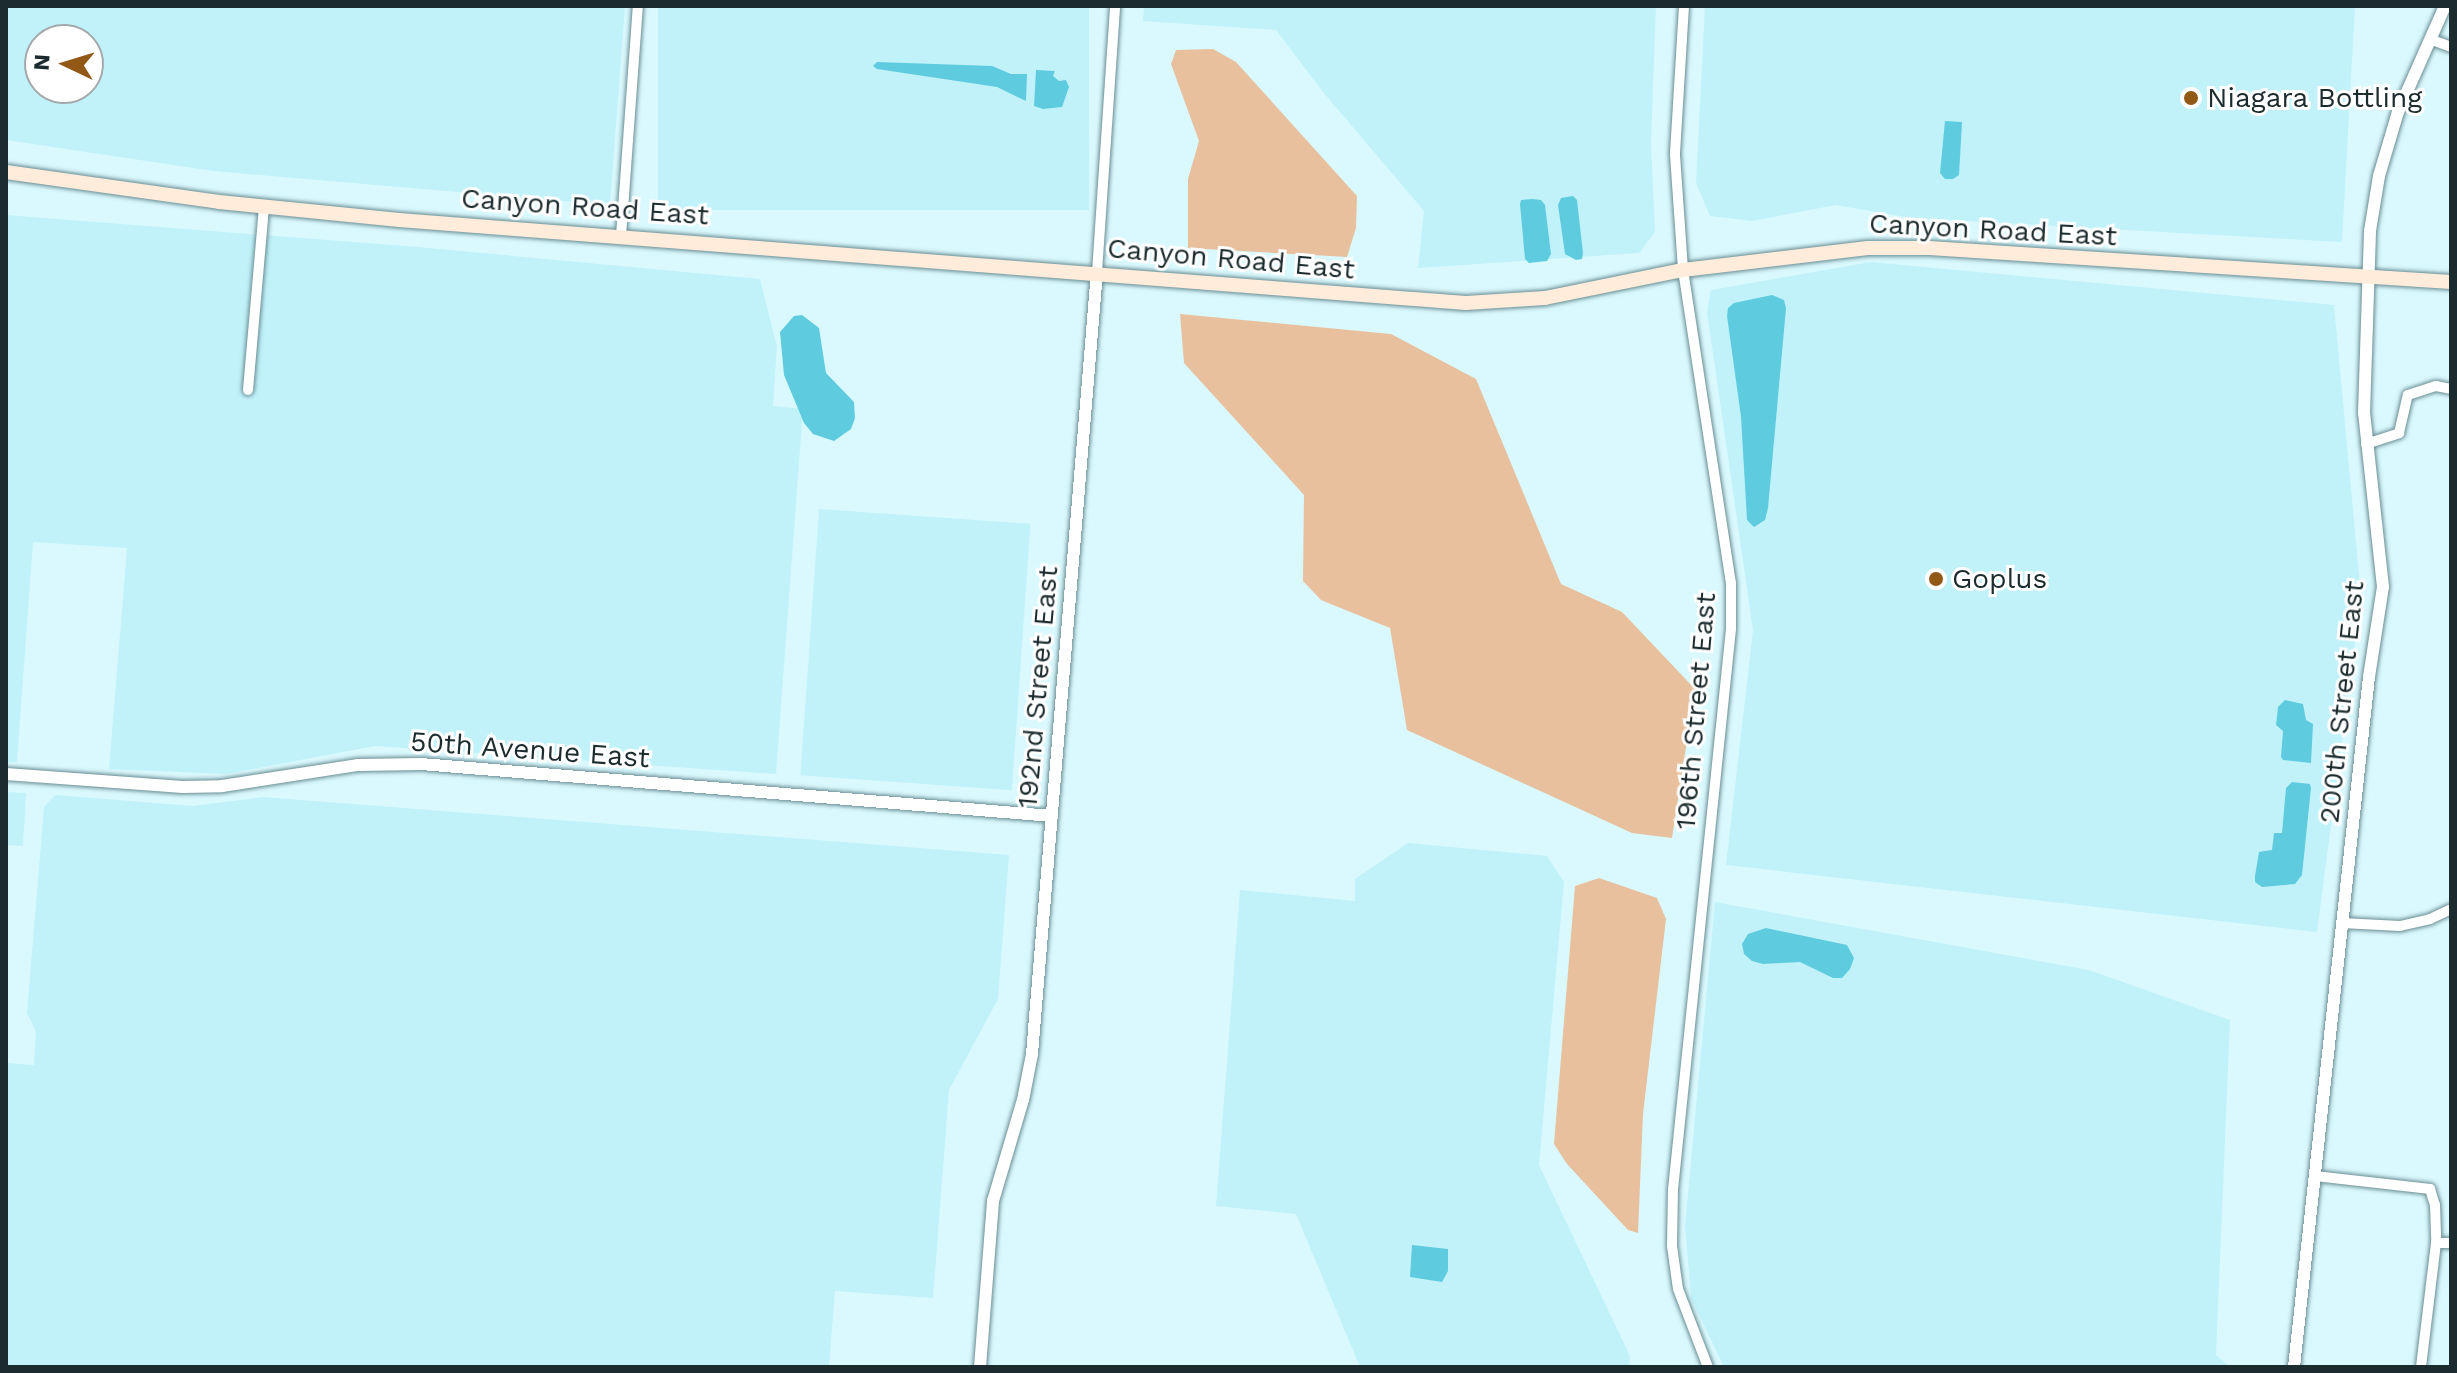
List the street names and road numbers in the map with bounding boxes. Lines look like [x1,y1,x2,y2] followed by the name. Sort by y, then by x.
[460,182,710,232] street label: Canyon Road East
[1868,207,2118,253] street label: Canyon Road East
[1106,231,1356,287] street label: Canyon Road East
[1011,565,1065,809] street label: 192nd Street East
[2313,579,2371,825] street label: 200th Street East
[1669,591,1723,831] street label: 196th Street East
[409,725,651,775] street label: 50th Avenue East

